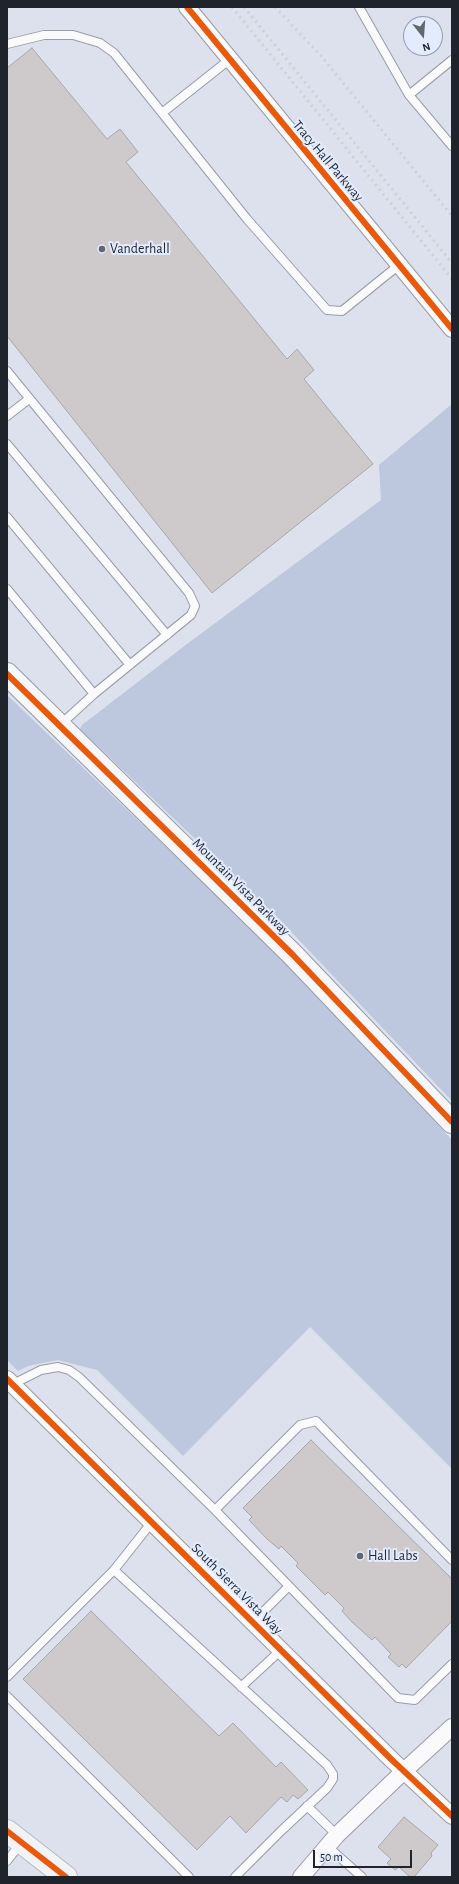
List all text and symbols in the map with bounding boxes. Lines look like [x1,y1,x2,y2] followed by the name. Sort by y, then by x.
[403,16,443,56] north arrow
[421,41,432,53] text: N
[289,117,367,205] street label: Tracy Hall Parkway
[110,241,170,257] place label: Vanderhall
[97,244,107,254] marker: Vanderhall
[189,835,293,939] street label: Mountain Vista Parkway
[188,1540,286,1638] street label: South Sierra Vista Way
[368,1548,418,1564] place label: Hall Labs
[355,1551,365,1561] marker: Hall Labs
[315,1842,414,1868] scale bar
[320,1851,343,1863] text: 50 m

